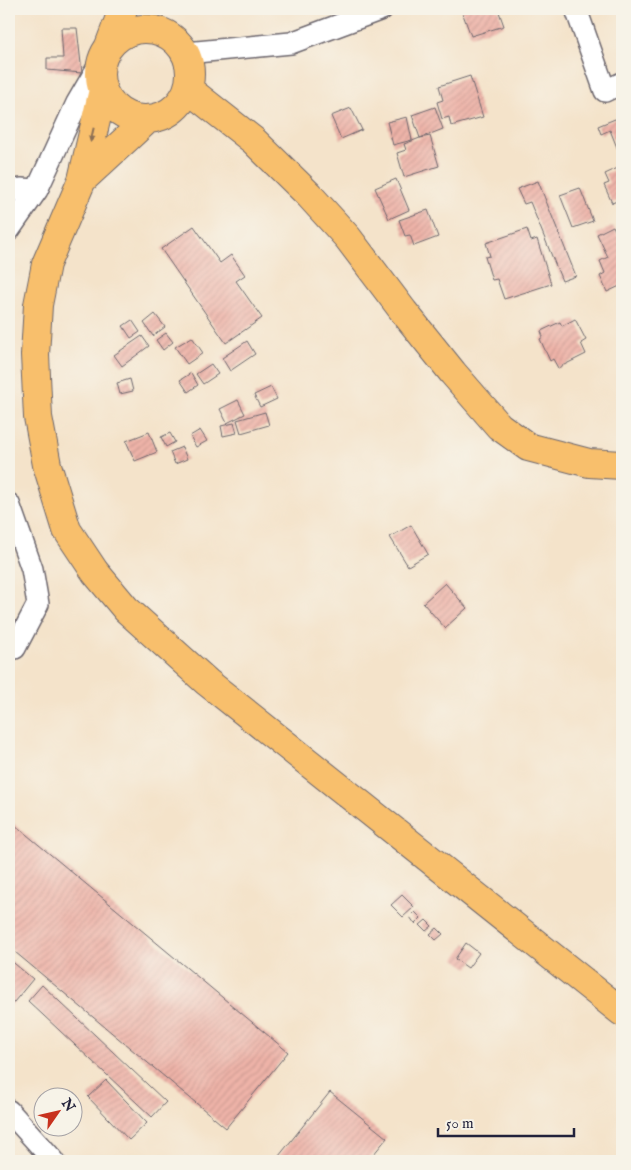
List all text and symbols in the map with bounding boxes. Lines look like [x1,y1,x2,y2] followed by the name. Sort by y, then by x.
[88,127,96,142] one-way arrow
[32,1088,82,1138] north arrow
[57,1094,79,1115] text: N
[438,1105,575,1137] scale bar
[446,1114,474,1133] text: 50 m

